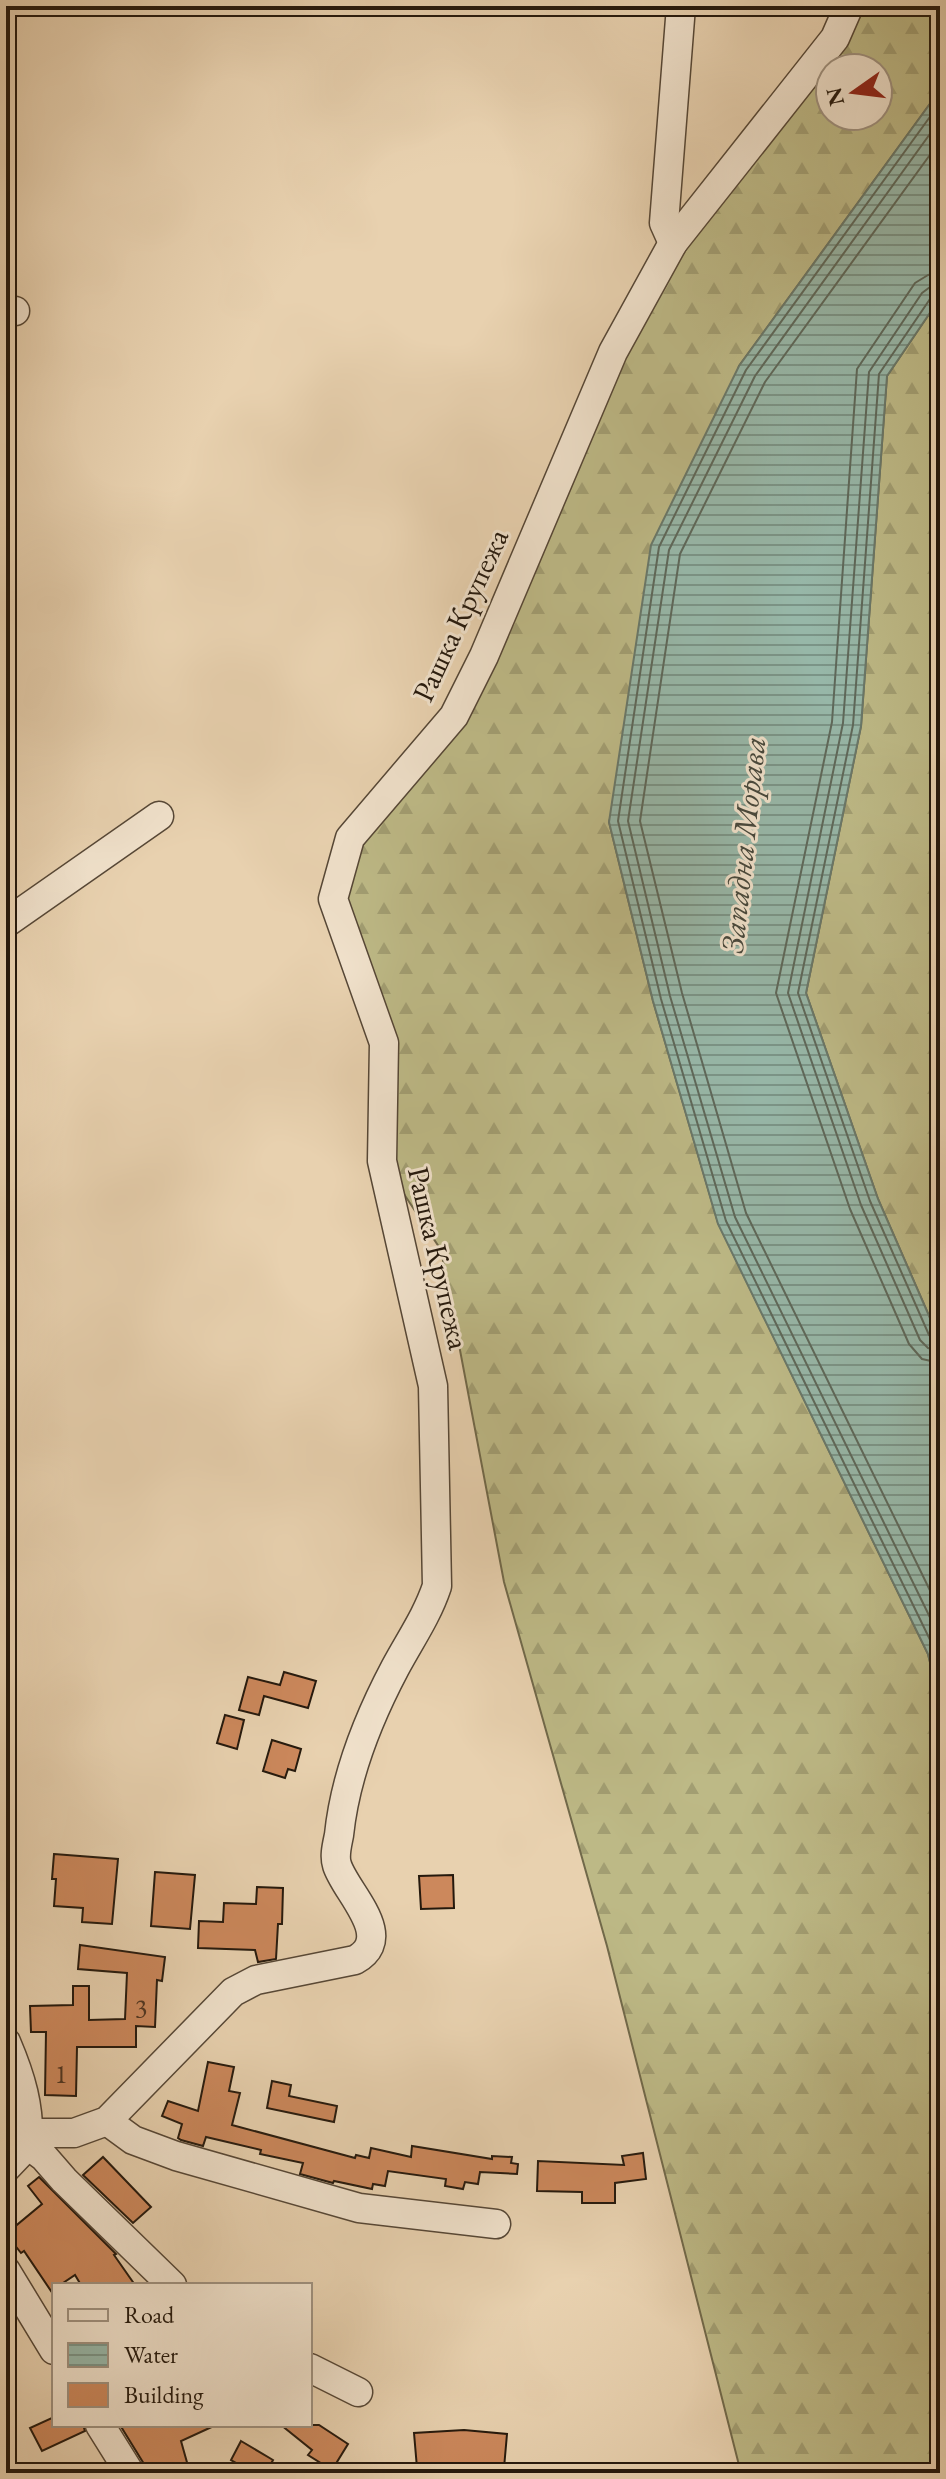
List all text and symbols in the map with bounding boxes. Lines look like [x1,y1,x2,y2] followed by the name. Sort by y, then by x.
[814,52,894,132] north arrow
[819,84,851,109] text: N
[403,522,517,708] street label: Рашка Крупежа
[711,735,775,955] water label: Западна Морава
[399,1163,479,1353] street label: Рашка Крупежа
[135,1991,147,2025] house number: 3
[55,2057,67,2091] house number: 1
[52,2283,312,2427] legend
[124,2299,175,2330] text: Road
[124,2339,178,2370] text: Water
[124,2379,204,2410] text: Building

